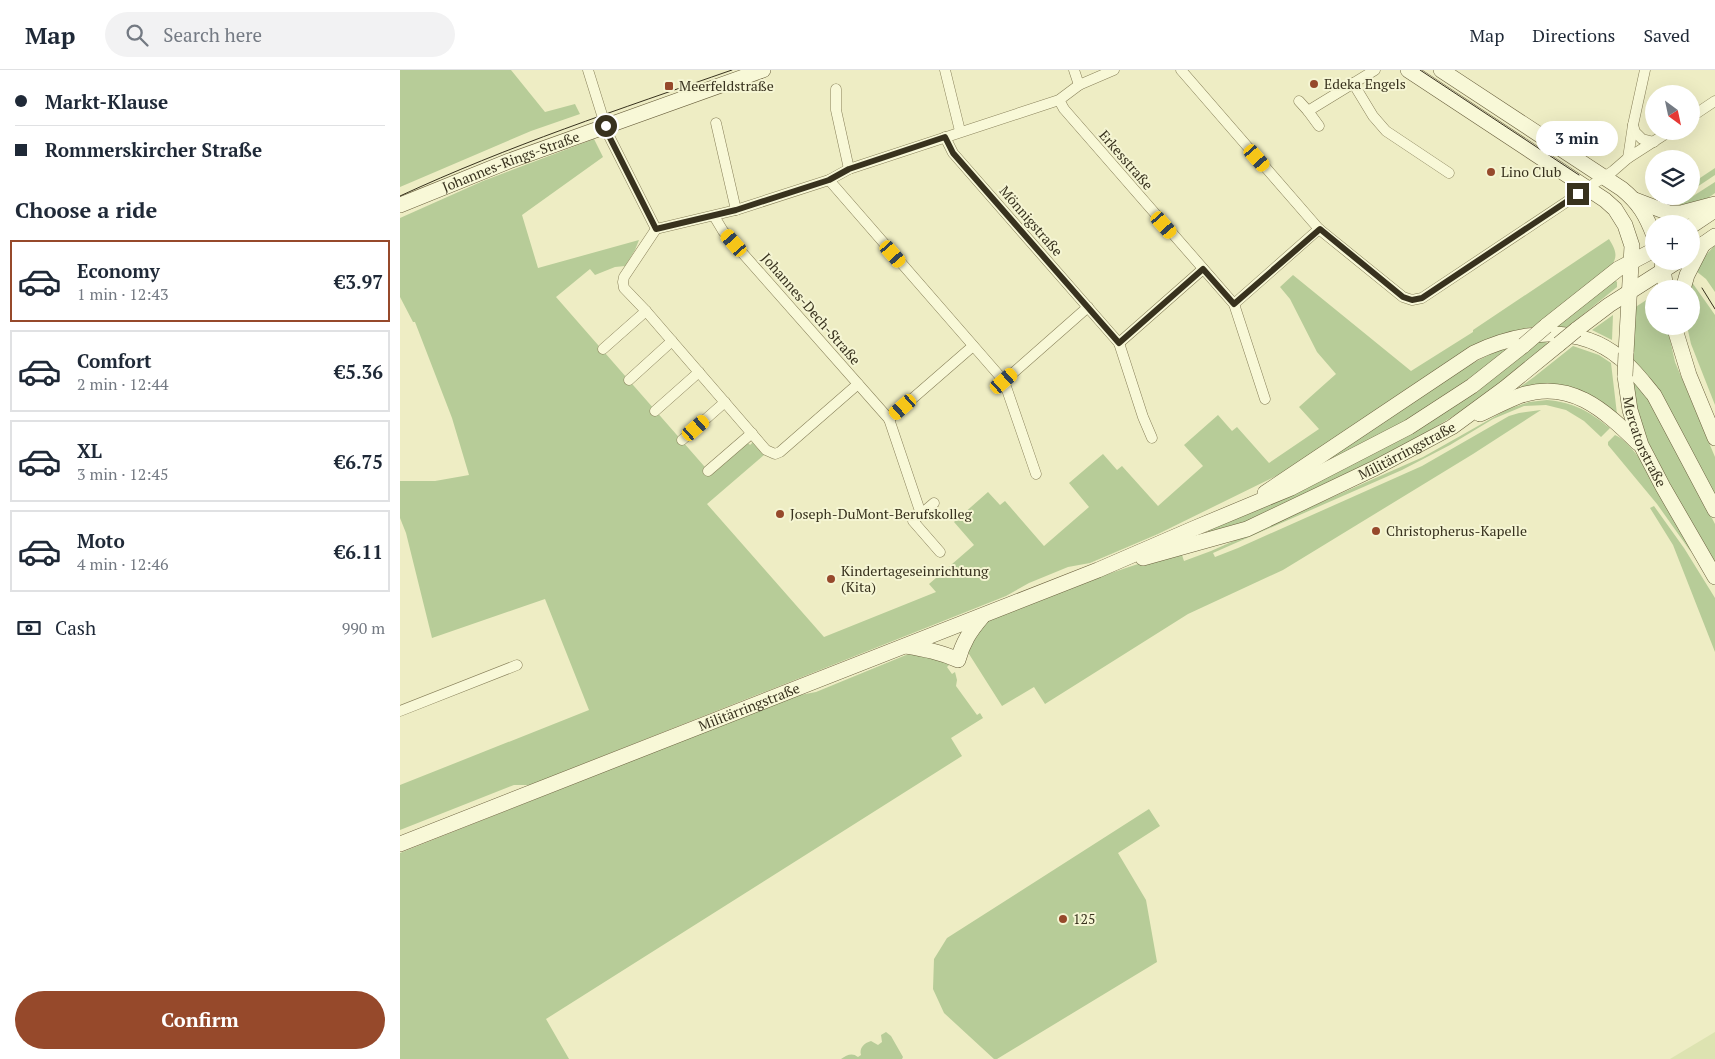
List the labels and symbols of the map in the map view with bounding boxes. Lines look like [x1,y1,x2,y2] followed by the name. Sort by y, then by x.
[1324,74,1406,93] place label: Edeka Engels
[679,76,774,95] place label: Meerfeldstraße
[1308,78,1320,90] marker: Edeka Engels
[663,80,675,92] marker: Meerfeldstraße
[1645,85,1700,140] north arrow
[595,115,617,137] route start
[1537,122,1619,156] callout: 3 min
[1095,126,1158,194] street label: Erkesstraße
[439,127,582,196] street label: Johannes-Rings-Straße
[1241,142,1272,174] car
[1501,162,1562,181] place label: Lino Club
[1485,166,1497,178] marker: Lino Club
[995,181,1067,260] street label: Mönnigstraße
[1567,183,1589,205] route end
[1148,209,1179,241] car
[718,227,749,259] car
[877,238,908,270] car
[758,249,865,369] street label: Johannes-Dech-Straße
[987,365,1020,397] car
[886,391,919,423] car
[1619,395,1671,490] street label: Mercatorstraße
[679,412,712,444] car
[1355,417,1459,484] street label: Militärringstraße
[790,504,973,523] place label: Joseph-DuMont-Berufskolleg
[774,508,786,520] marker: Joseph-DuMont-Berufskolleg
[1386,521,1527,540] place label: Christopherus-Kapelle
[1370,525,1382,537] marker: Christopherus-Kapelle
[841,561,989,596] place label: Kindertageseinrichtung (Kita)
[825,573,837,585] marker: Kindertageseinrichtung (Kita)
[695,678,802,735] street label: Militärringstraße
[1073,909,1095,928] place label: 125
[1057,913,1069,925] marker: 125

